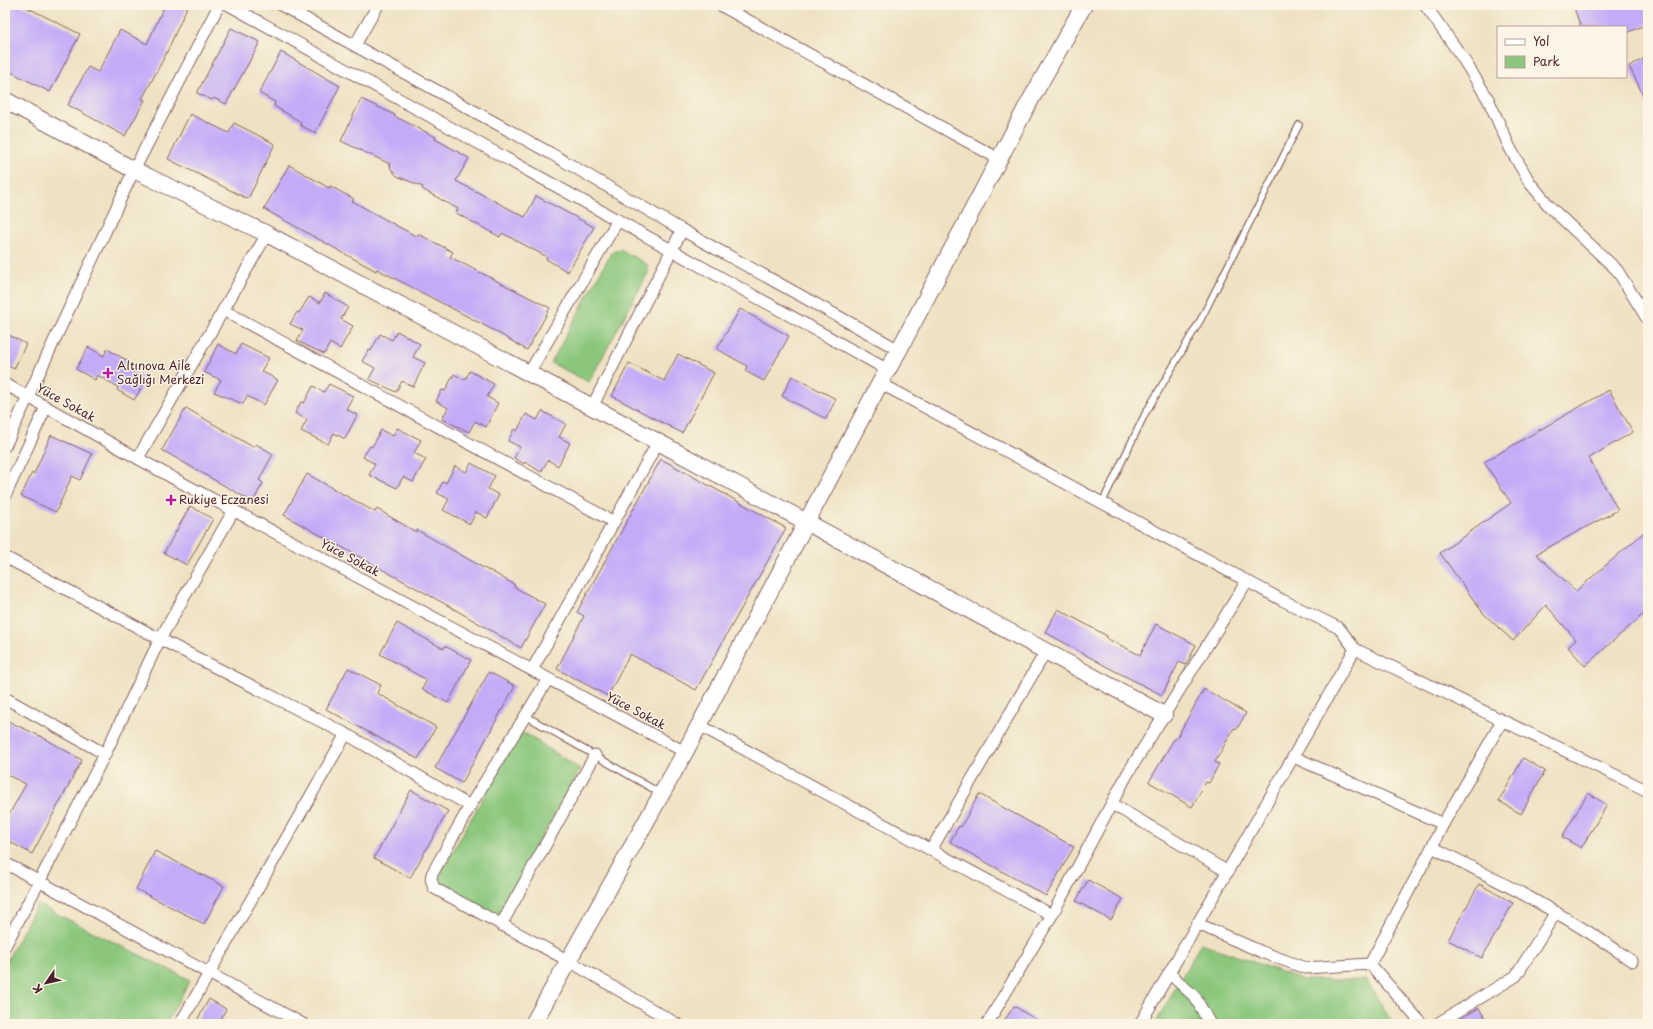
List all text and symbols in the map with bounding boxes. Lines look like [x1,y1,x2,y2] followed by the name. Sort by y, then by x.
[1497,26,1627,78] legend
[1533,32,1549,50] text: Yol
[1533,52,1560,70] text: Park
[117,356,204,388] place label: Altınova Aile Sağlığı Merkezi
[102,367,114,379] marker: Altınova Aile Sağlığı Merkezi
[34,378,99,426] street label: Yüce Sokak
[179,490,269,508] place label: Rukiye Eczanesi
[166,495,176,505] marker: Rukiye Eczanesi
[317,534,384,580] street label: Yüce Sokak
[603,687,670,733] street label: Yüce Sokak
[26,963,66,1003] north arrow
[28,981,47,997] text: K

